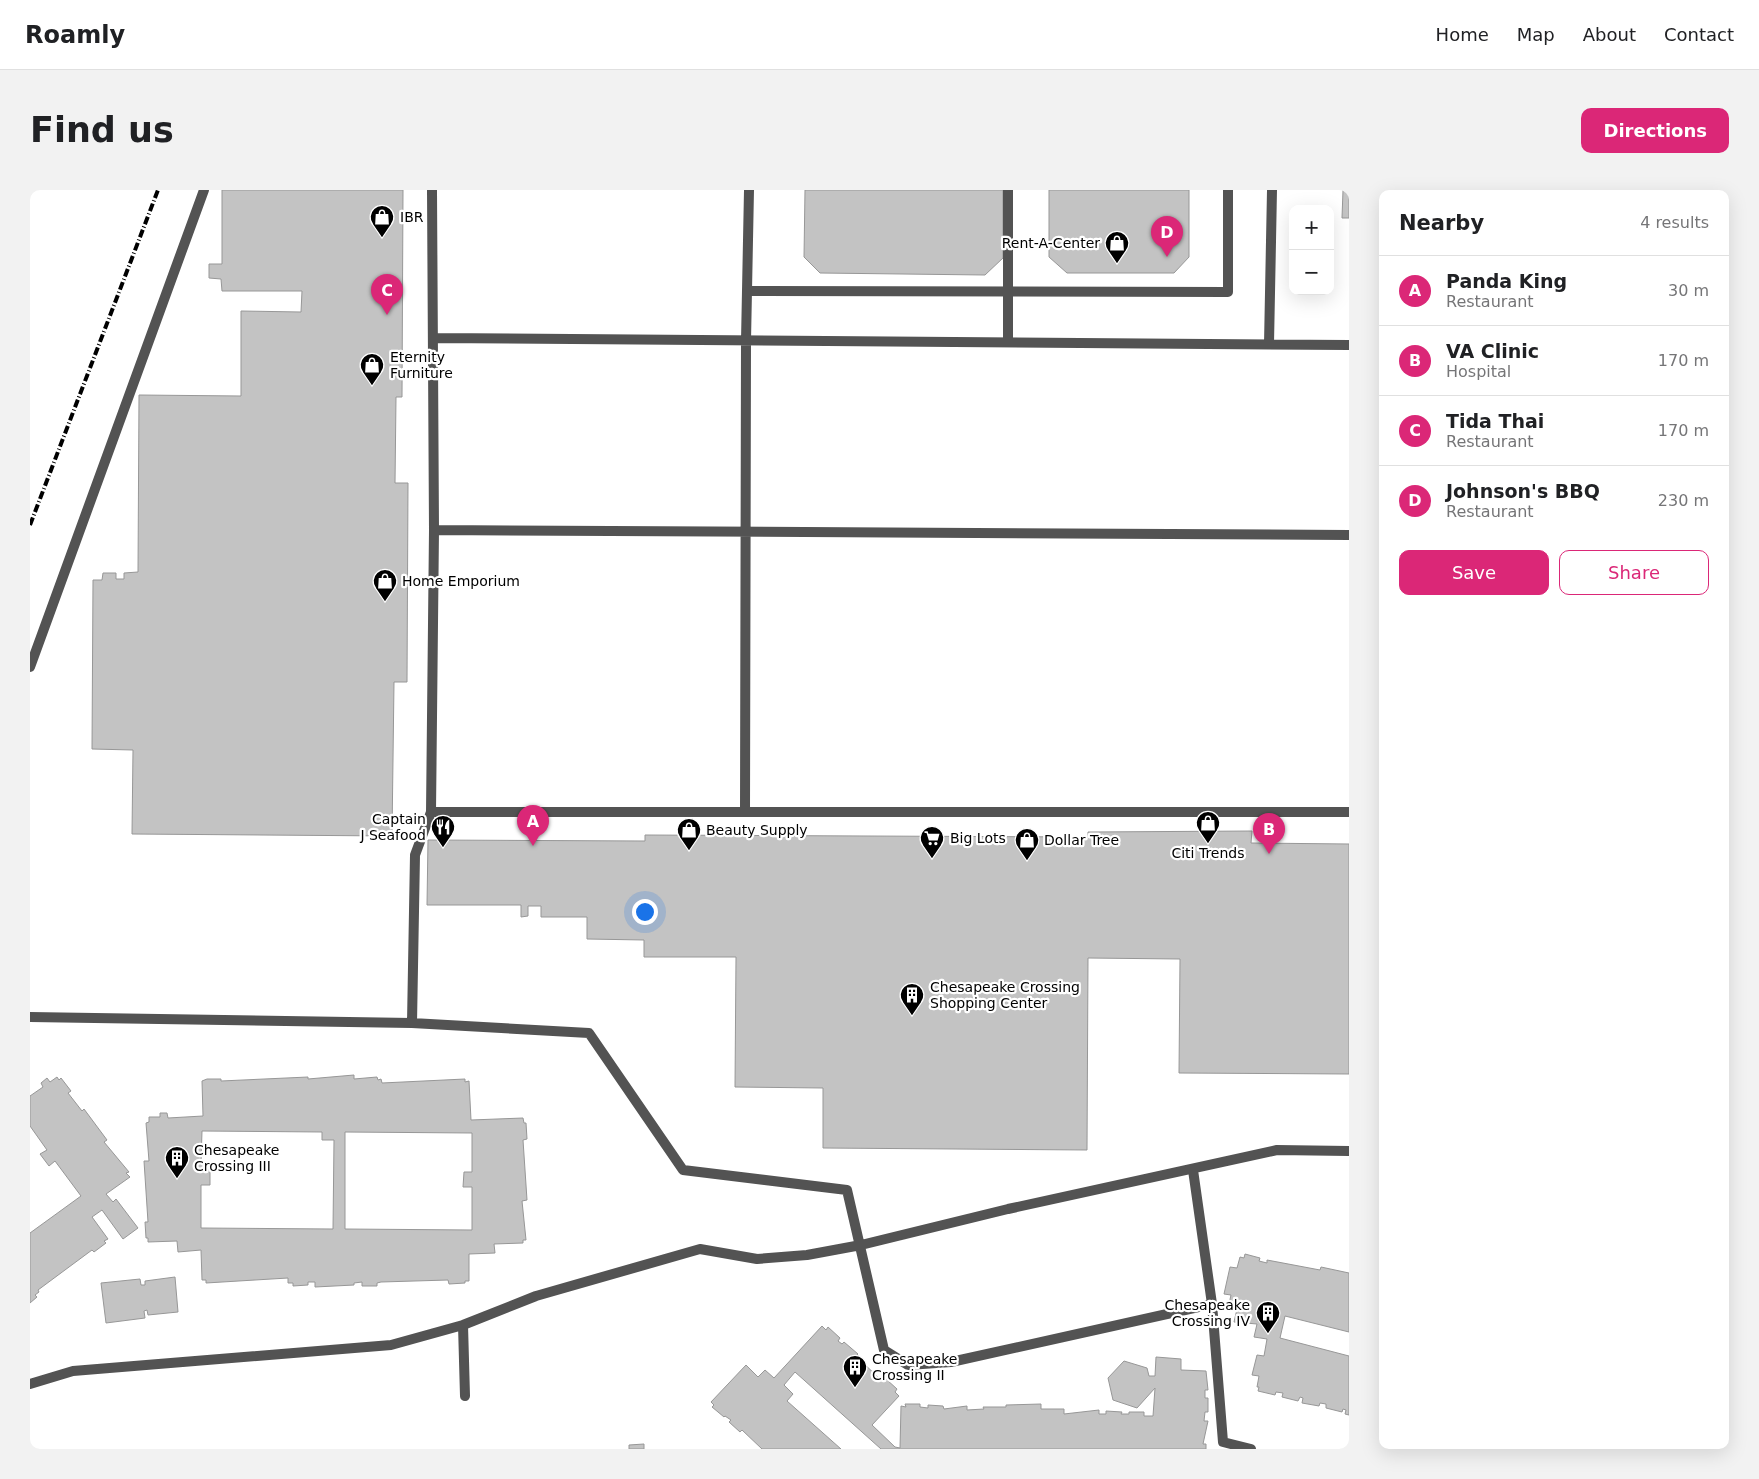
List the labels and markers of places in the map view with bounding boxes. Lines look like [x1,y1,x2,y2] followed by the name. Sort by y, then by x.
[369,204,395,238] shop icon: IBR
[400,209,424,225] place label: IBR
[1151,216,1183,257] pin: D
[1104,230,1130,264] shop icon: Rent-A-Center
[1002,235,1100,251] place label: Rent-A-Center
[371,274,403,315] pin: C
[390,349,453,381] place label: Eternity Furniture
[359,352,385,386] shop icon: Eternity Furniture
[372,568,398,602] shop icon: Home Emporium
[402,573,520,589] place label: Home Emporium
[517,805,549,846] pin: A
[1195,810,1221,844] shop icon: Citi Trends
[359,811,426,843] place label: Captain J Seafood
[1253,813,1285,854] pin: B
[430,814,456,848] restaurant icon: Captain J Seafood
[676,817,702,851] shop icon: Beauty Supply
[706,822,808,838] place label: Beauty Supply
[919,825,945,859] supermarket icon: Big Lots
[1014,827,1040,861] shop icon: Dollar Tree
[950,830,1006,846] place label: Big Lots
[1044,832,1119,848] place label: Dollar Tree
[1171,845,1245,861] place label: Citi Trends
[930,979,1080,1011] place label: Chesapeake Crossing Shopping Center
[899,982,925,1016] building icon: Chesapeake Crossing Shopping Center
[194,1142,279,1174] place label: Chesapeake Crossing III
[164,1145,190,1179] building icon: Chesapeake Crossing III
[1165,1297,1250,1329] place label: Chesapeake Crossing IV
[1255,1300,1281,1334] building icon: Chesapeake Crossing IV
[872,1351,957,1383] place label: Chesapeake Crossing II
[842,1354,868,1388] building icon: Chesapeake Crossing II

